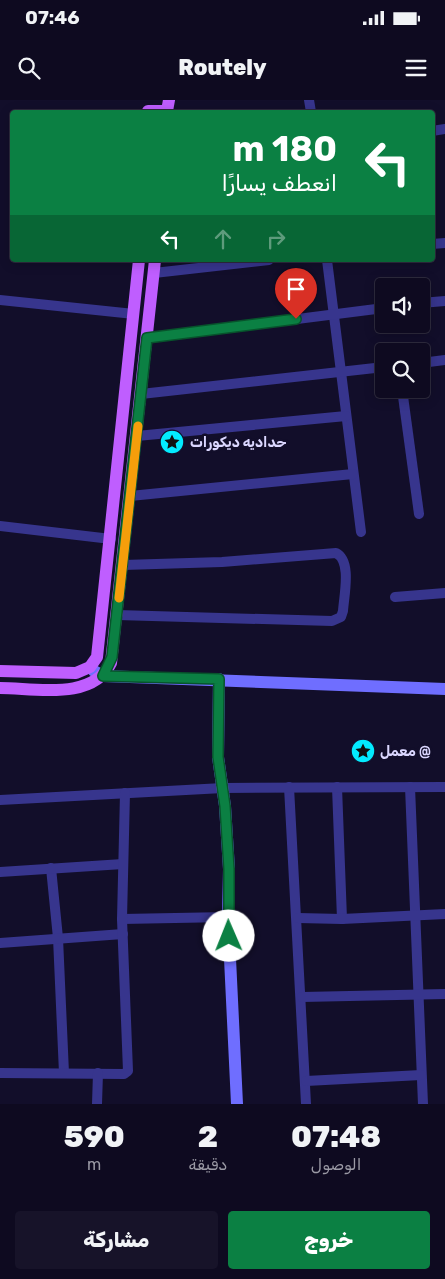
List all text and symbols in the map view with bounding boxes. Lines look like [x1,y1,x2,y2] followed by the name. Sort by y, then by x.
[25,6,80,29] text: 07:46
[15,54,43,82] icon: search
[178,54,267,81] text: Routely
[402,54,430,82] icon: menu
[233,128,337,170] text: 180 m
[355,130,420,195] icon: left
[221,170,337,197] text: انعطف يسارًا
[156,225,184,253] icon: left
[209,225,237,253] icon: ahead
[262,225,290,253] icon: right
[275,268,317,319] pin
[282,275,310,303] icon: arrive
[375,278,430,398] map controls
[375,278,430,333] button: sound
[375,343,430,398] button: search
[159,429,185,455] place icon: حداديه ديكورات
[190,434,287,451] place label: حداديه ديكورات
[350,738,376,764] place icon: معمل @
[380,743,431,760] place label: معمل @
[202,909,254,961] position arrow
[64,1119,125,1155] text: 590
[198,1119,218,1155] text: 2
[291,1119,381,1155] text: 07:48
[87,1155,101,1174] text: m
[188,1155,227,1174] text: دقيقة
[311,1155,361,1174] text: الوصول
[15,1211,218,1269] button: مشاركة
[228,1211,430,1269] button: خروج

